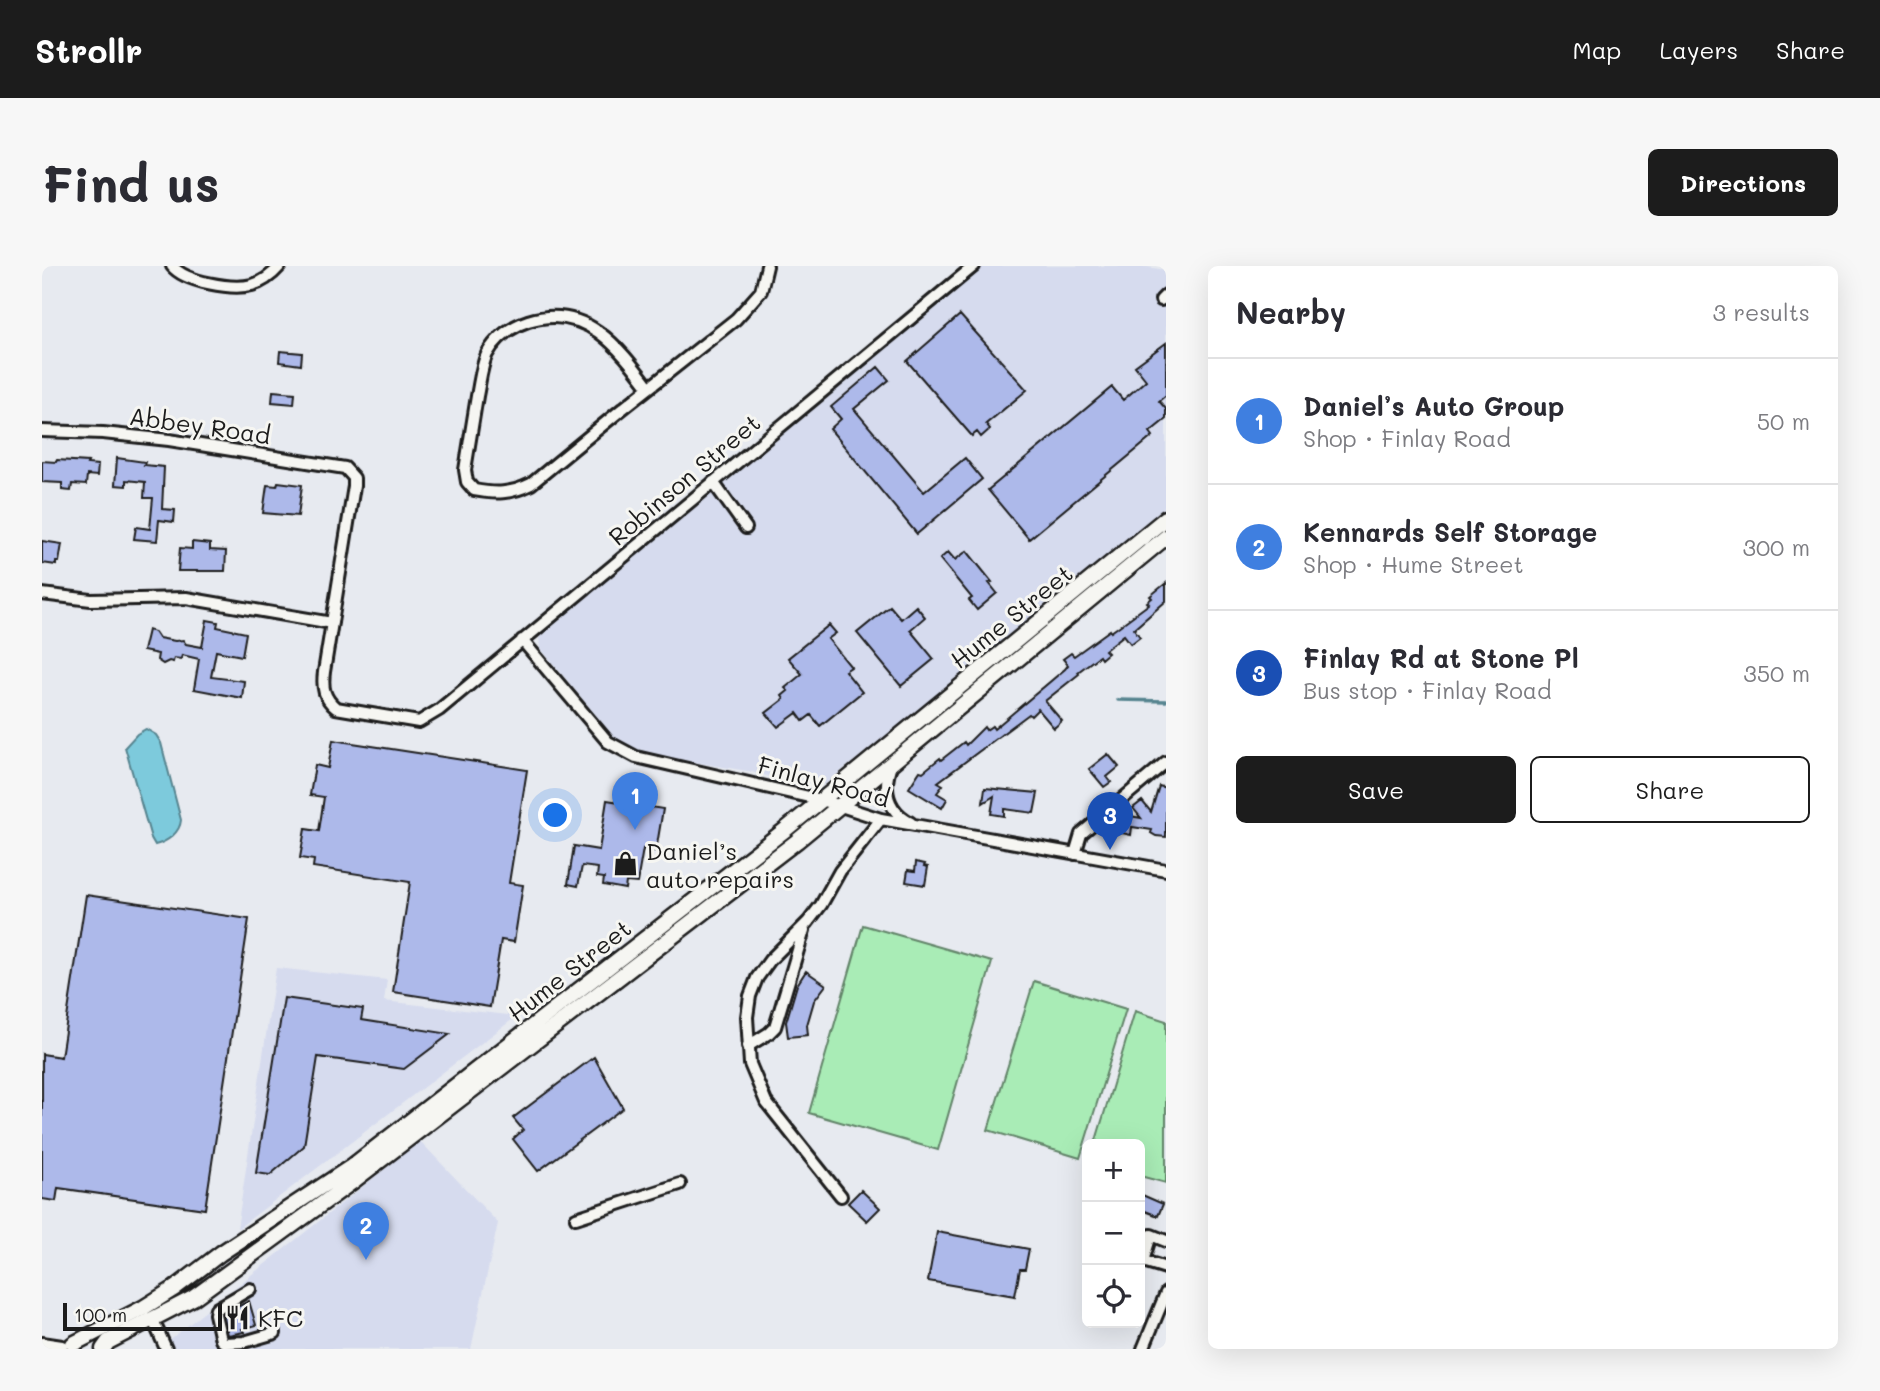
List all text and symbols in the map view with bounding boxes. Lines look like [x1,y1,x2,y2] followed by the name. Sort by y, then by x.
[35,28,143,71] text: Strollr
[1573,34,1621,65] text: Map
[1659,34,1738,65] text: Layers
[1776,34,1845,65] text: Share
[1648,149,1838,216] button: Directions
[42,151,220,214] text: Find us
[1236,292,1346,332] text: Nearby
[1713,297,1810,327] text: 3 results
[1303,389,1564,423] text: Daniel’s Auto Group
[128,400,272,450] street label: Abbey Road
[602,406,766,552] street label: Robinson Street
[1254,406,1264,436] text: 1
[1757,406,1810,436] text: 50 m
[1303,423,1511,453] text: Shop · Finlay Road
[1303,515,1597,549] text: Kennards Self Storage
[1253,532,1265,562] text: 2
[1742,532,1810,562] text: 300 m
[1303,549,1524,579] text: Shop · Hume Street
[944,557,1078,675] street label: Hume Street
[1303,641,1579,675] text: Finlay Rd at Stone Pl
[1252,658,1266,688] text: 3
[1743,658,1810,688] text: 350 m
[1303,675,1552,705] text: Bus stop · Finlay Road
[755,749,893,813] street label: Finlay Road
[1236,756,1516,823] button: Save
[1530,756,1810,823] button: Share
[612,772,658,830] pin: 1
[1087,792,1133,850] pin: 3
[538,798,572,832] your location
[646,835,794,894] place label: Daniel’s auto repairs
[612,850,640,878] shop icon: Daniel’s auto repairs
[501,912,637,1028] street label: Hume Street
[1082,1139,1145,1328] map controls
[1082,1139,1145,1202] button: +
[343,1202,389,1260] pin: 2
[1082,1202,1145,1265] button: −
[1082,1265,1145,1328] button: locate
[63,1300,222,1332] scale bar
[74,1302,127,1327] text: 100 m
[258,1302,303,1333] place label: KFC
[224,1303,252,1331] restaurant icon: KFC

